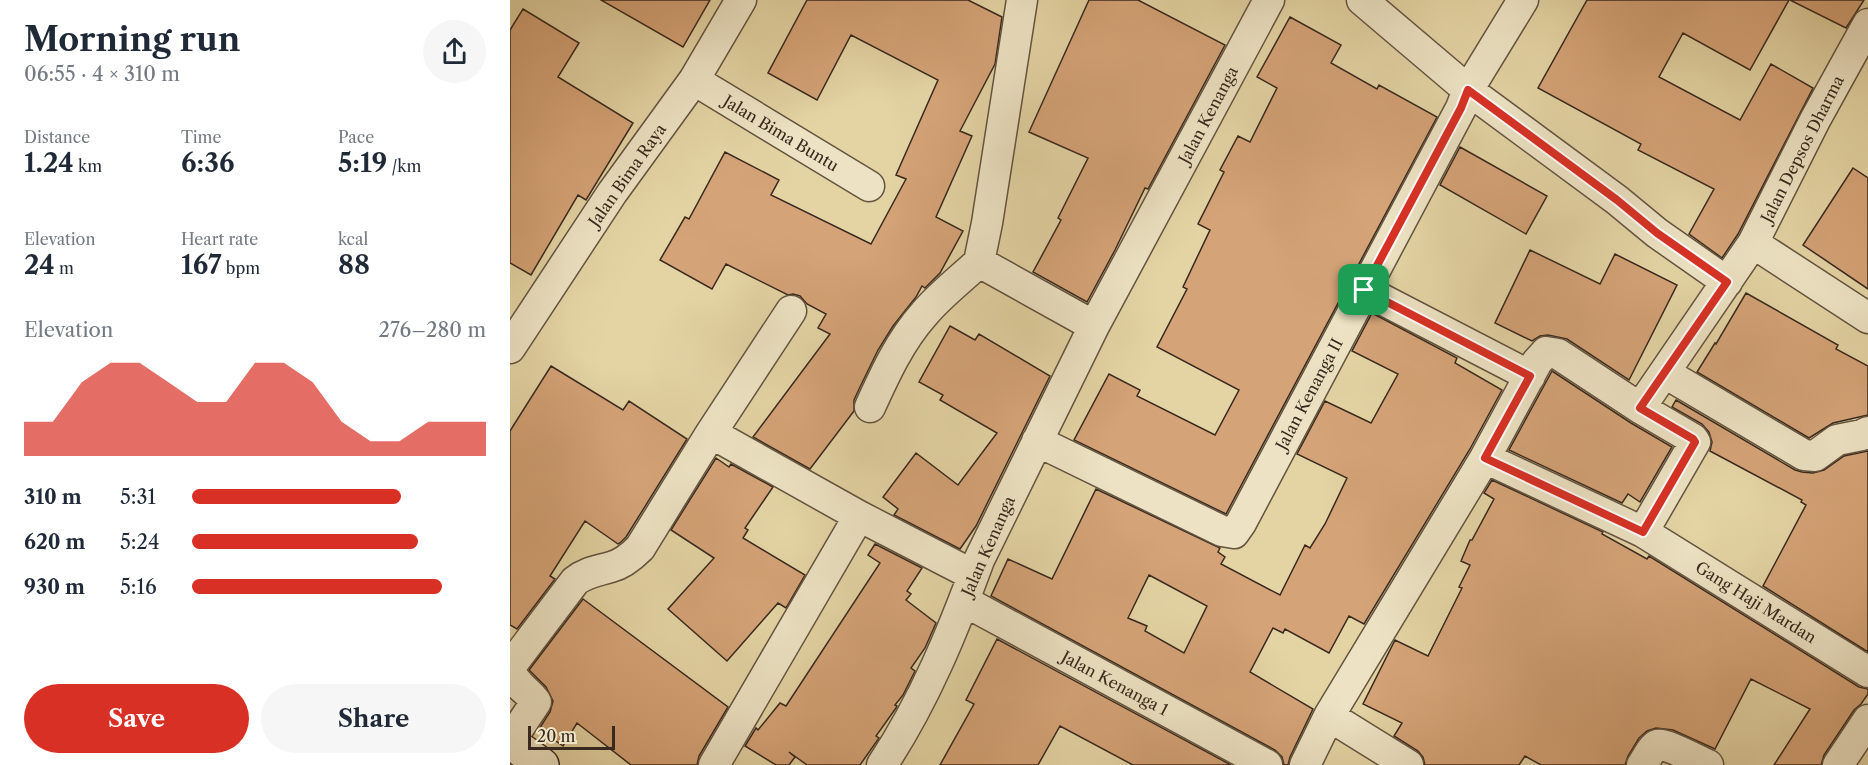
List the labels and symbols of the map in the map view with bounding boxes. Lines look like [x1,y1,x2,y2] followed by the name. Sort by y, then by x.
[1172,62,1242,170] street label: Jalan Kenanga
[1755,72,1848,229] street label: Jalan Depsos Dharma
[717,89,843,175] street label: Jalan Bima Buntu
[582,119,670,233] street label: Jalan Bima Raya
[1338,264,1389,315] pin
[1270,335,1347,456] street label: Jalan Kenanga II
[956,492,1019,602] street label: Jalan Kenanga
[1692,557,1820,647] street label: Gang Haji Mardan
[1055,645,1172,720] street label: Jalan Kenanga 1
[528,723,615,750] scale bar

